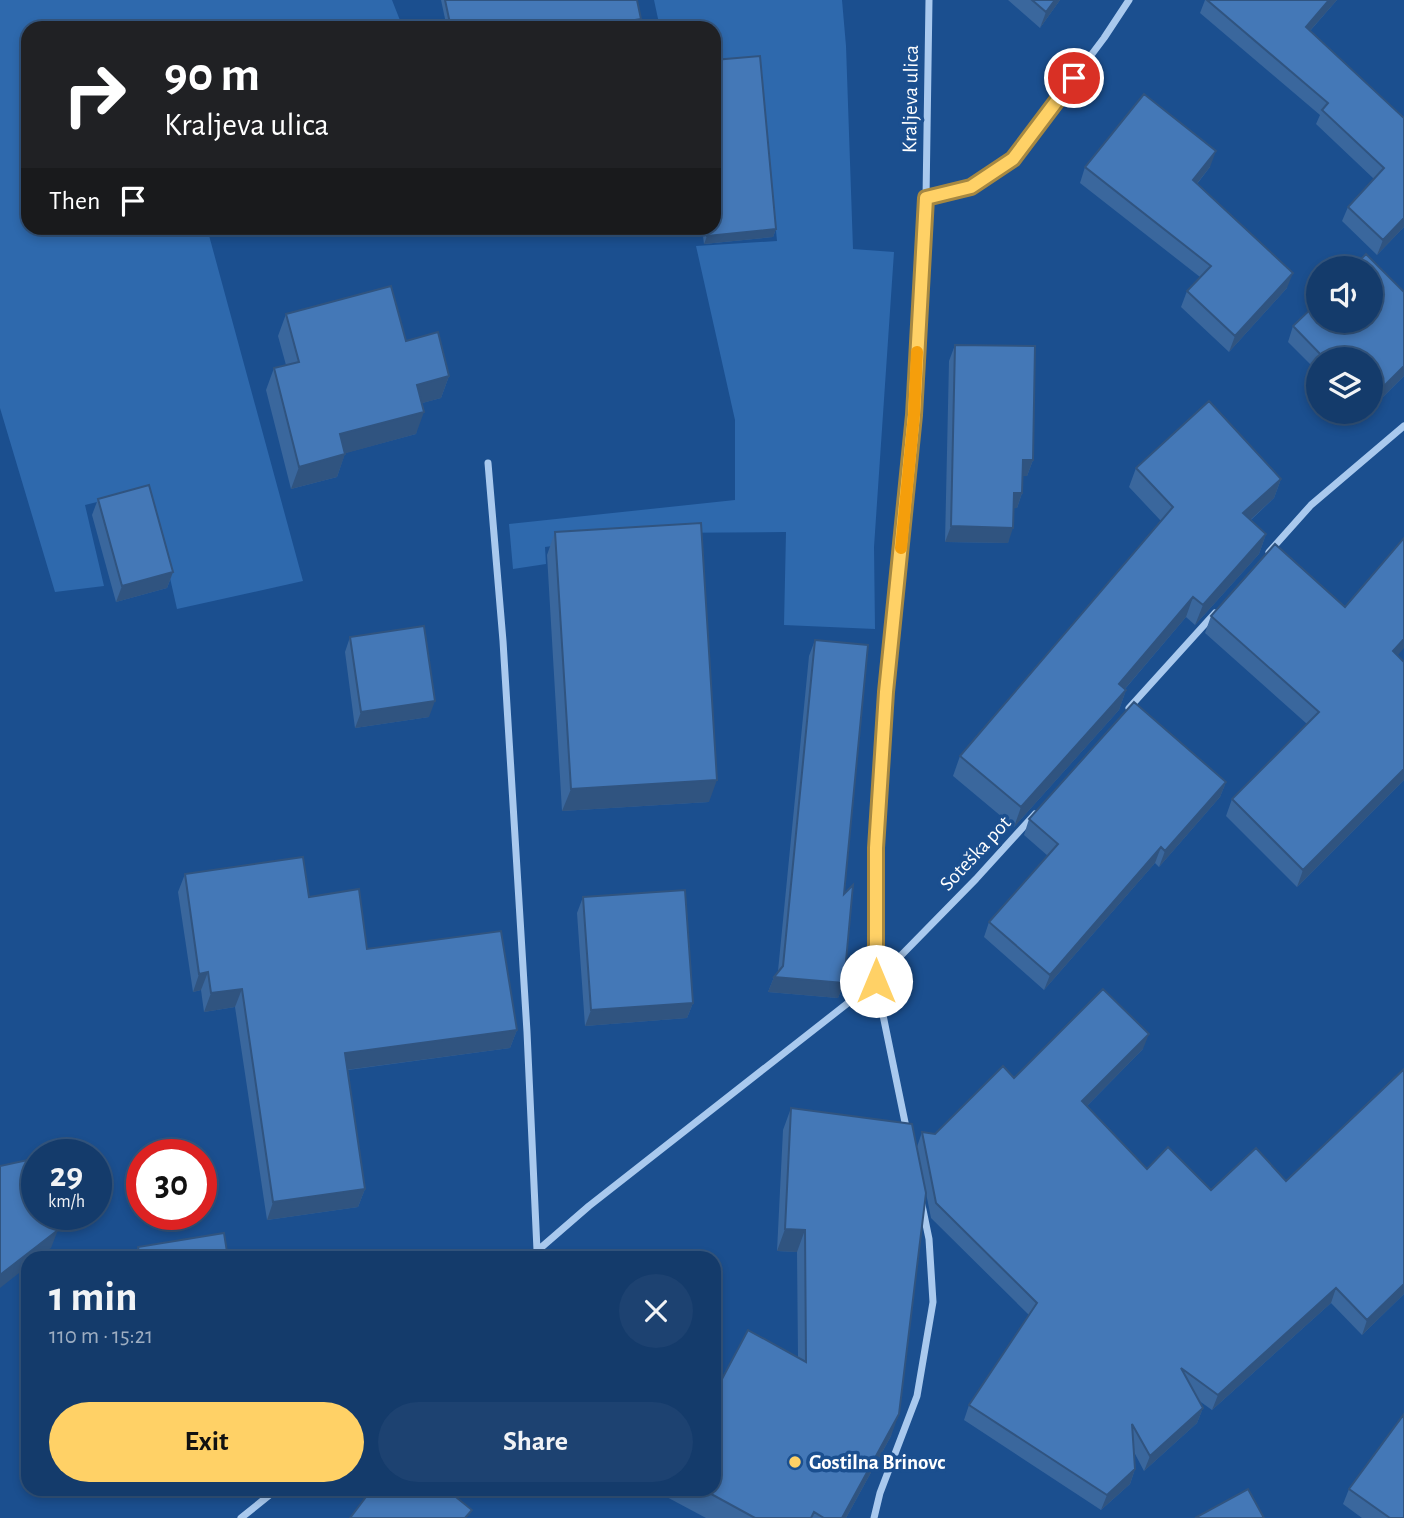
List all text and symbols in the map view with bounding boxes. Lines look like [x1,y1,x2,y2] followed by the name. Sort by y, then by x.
[899,44,922,153] street label: Kraljeva ulica
[1044,48,1104,108] pin
[49,49,140,140] icon: right
[164,51,260,100] text: 90 m
[1055,59,1093,97] icon: arrive
[164,109,329,141] text: Kraljeva ulica
[114,182,152,220] icon: arrive
[49,188,100,214] text: Then
[1306,256,1383,424] map controls
[1306,256,1383,333] button: sound
[1306,347,1383,424] button: layers
[936,812,1015,895] street label: Soteška pot
[839,944,913,1018] position arrow
[126,1139,217,1230] speed limit sign: 30
[50,1158,83,1193] text: 29
[48,1193,85,1211] text: km/h
[619,1274,693,1348] button: close
[49,1276,138,1318] text: 1 min
[49,1325,153,1348] text: 110 m · 15:21
[49,1402,364,1482] button: Exit
[378,1402,693,1482] button: Share
[809,1452,945,1473] place label: Gostilna Brinovc
[787,1454,803,1470] marker: Gostilna Brinovc

